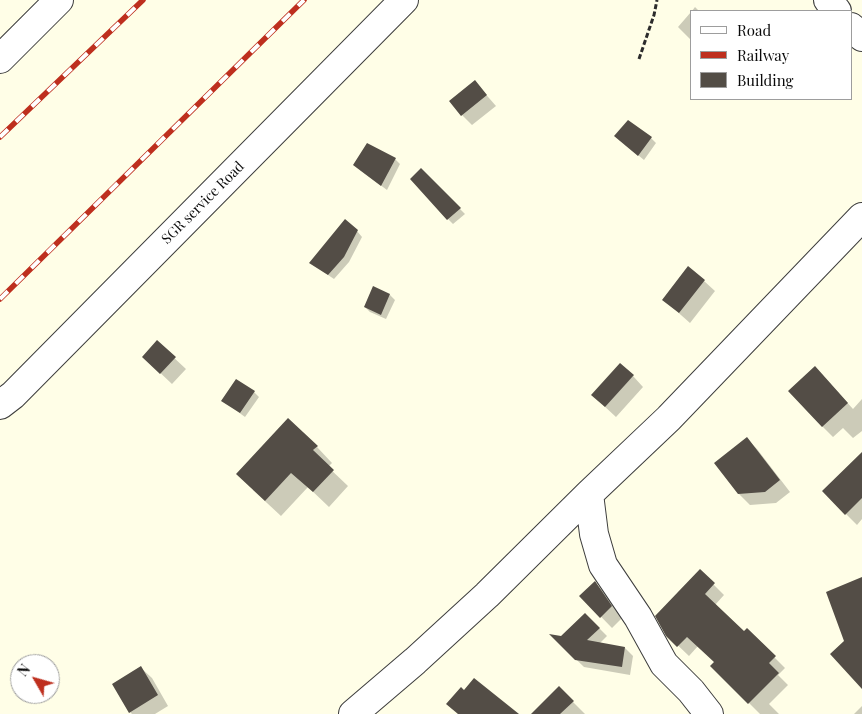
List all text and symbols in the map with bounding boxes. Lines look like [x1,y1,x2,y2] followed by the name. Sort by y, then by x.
[690,10,852,100] legend
[737,20,771,40] text: Road
[737,45,789,65] text: Railway
[737,70,793,90] text: Building
[158,158,248,248] street label: SGR service Road
[10,654,60,704] north arrow
[13,660,34,680] text: N

